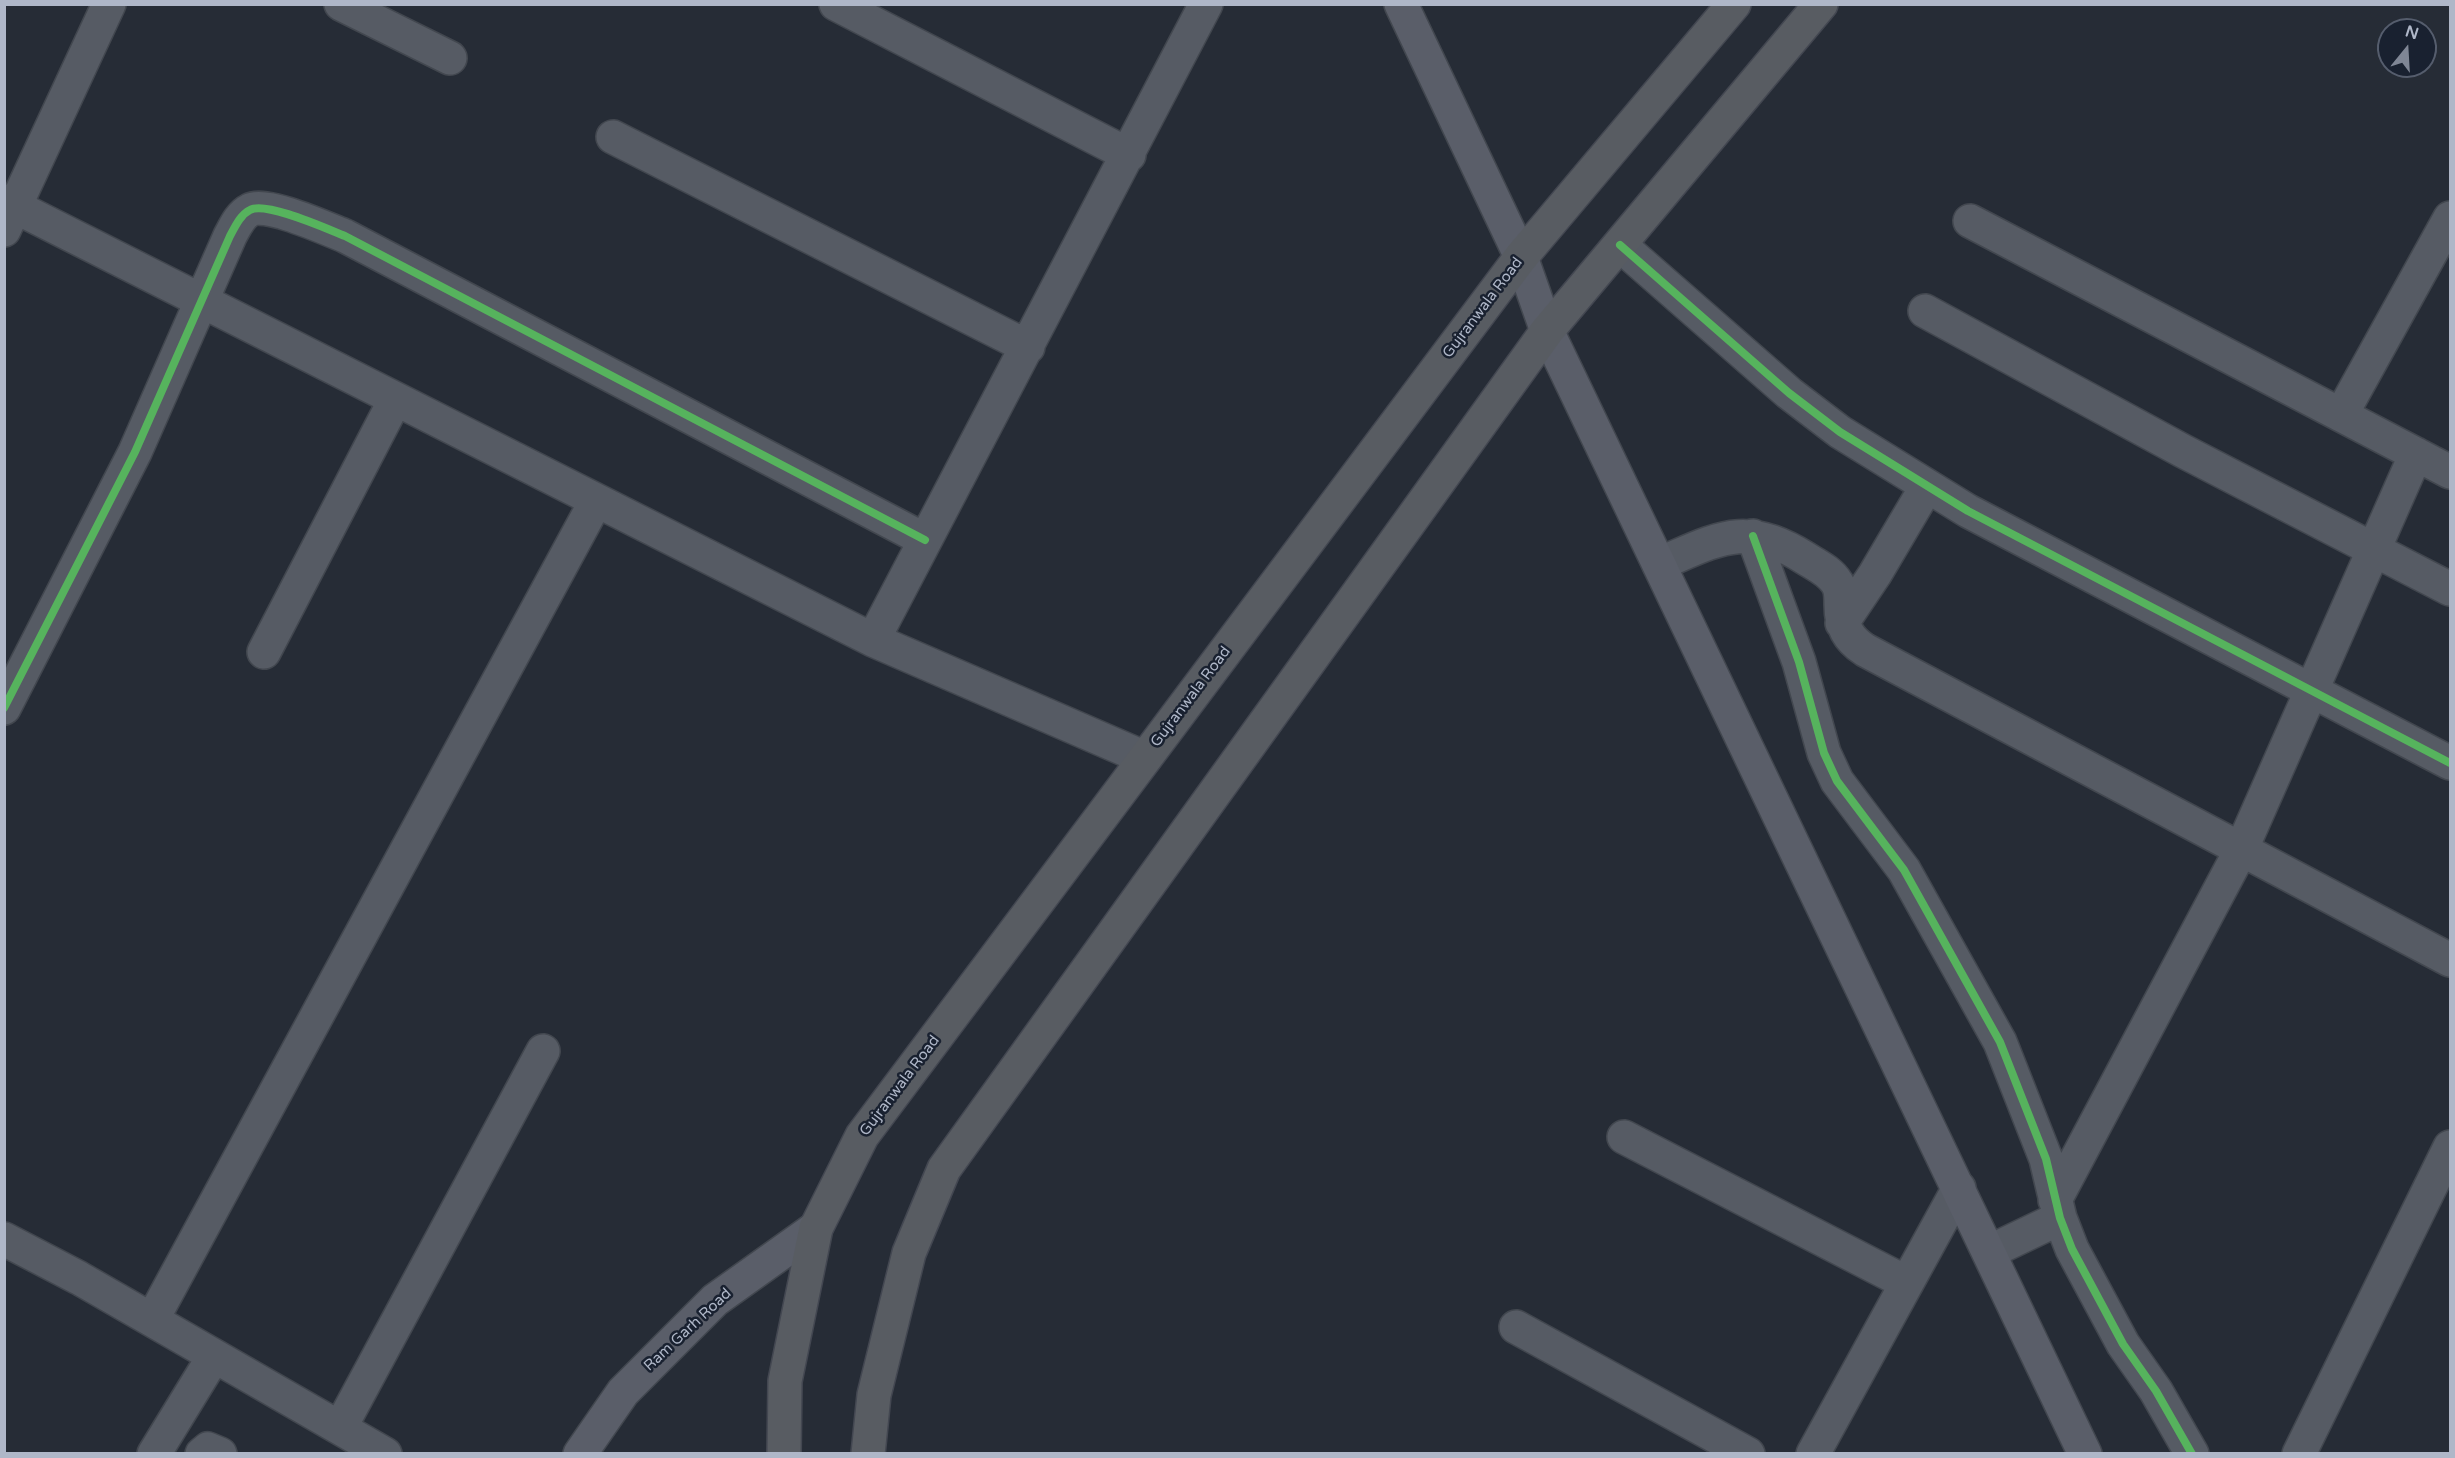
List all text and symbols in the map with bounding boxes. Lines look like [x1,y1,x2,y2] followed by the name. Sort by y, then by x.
[2377,18,2437,78] north arrow
[2403,21,2421,44] text: N
[1439,254,1527,362] street label: Gujranwala Road
[1147,643,1235,751] street label: Gujranwala Road
[856,1032,944,1140] street label: Gujranwala Road
[641,1285,735,1375] street label: Ram Garh Road

